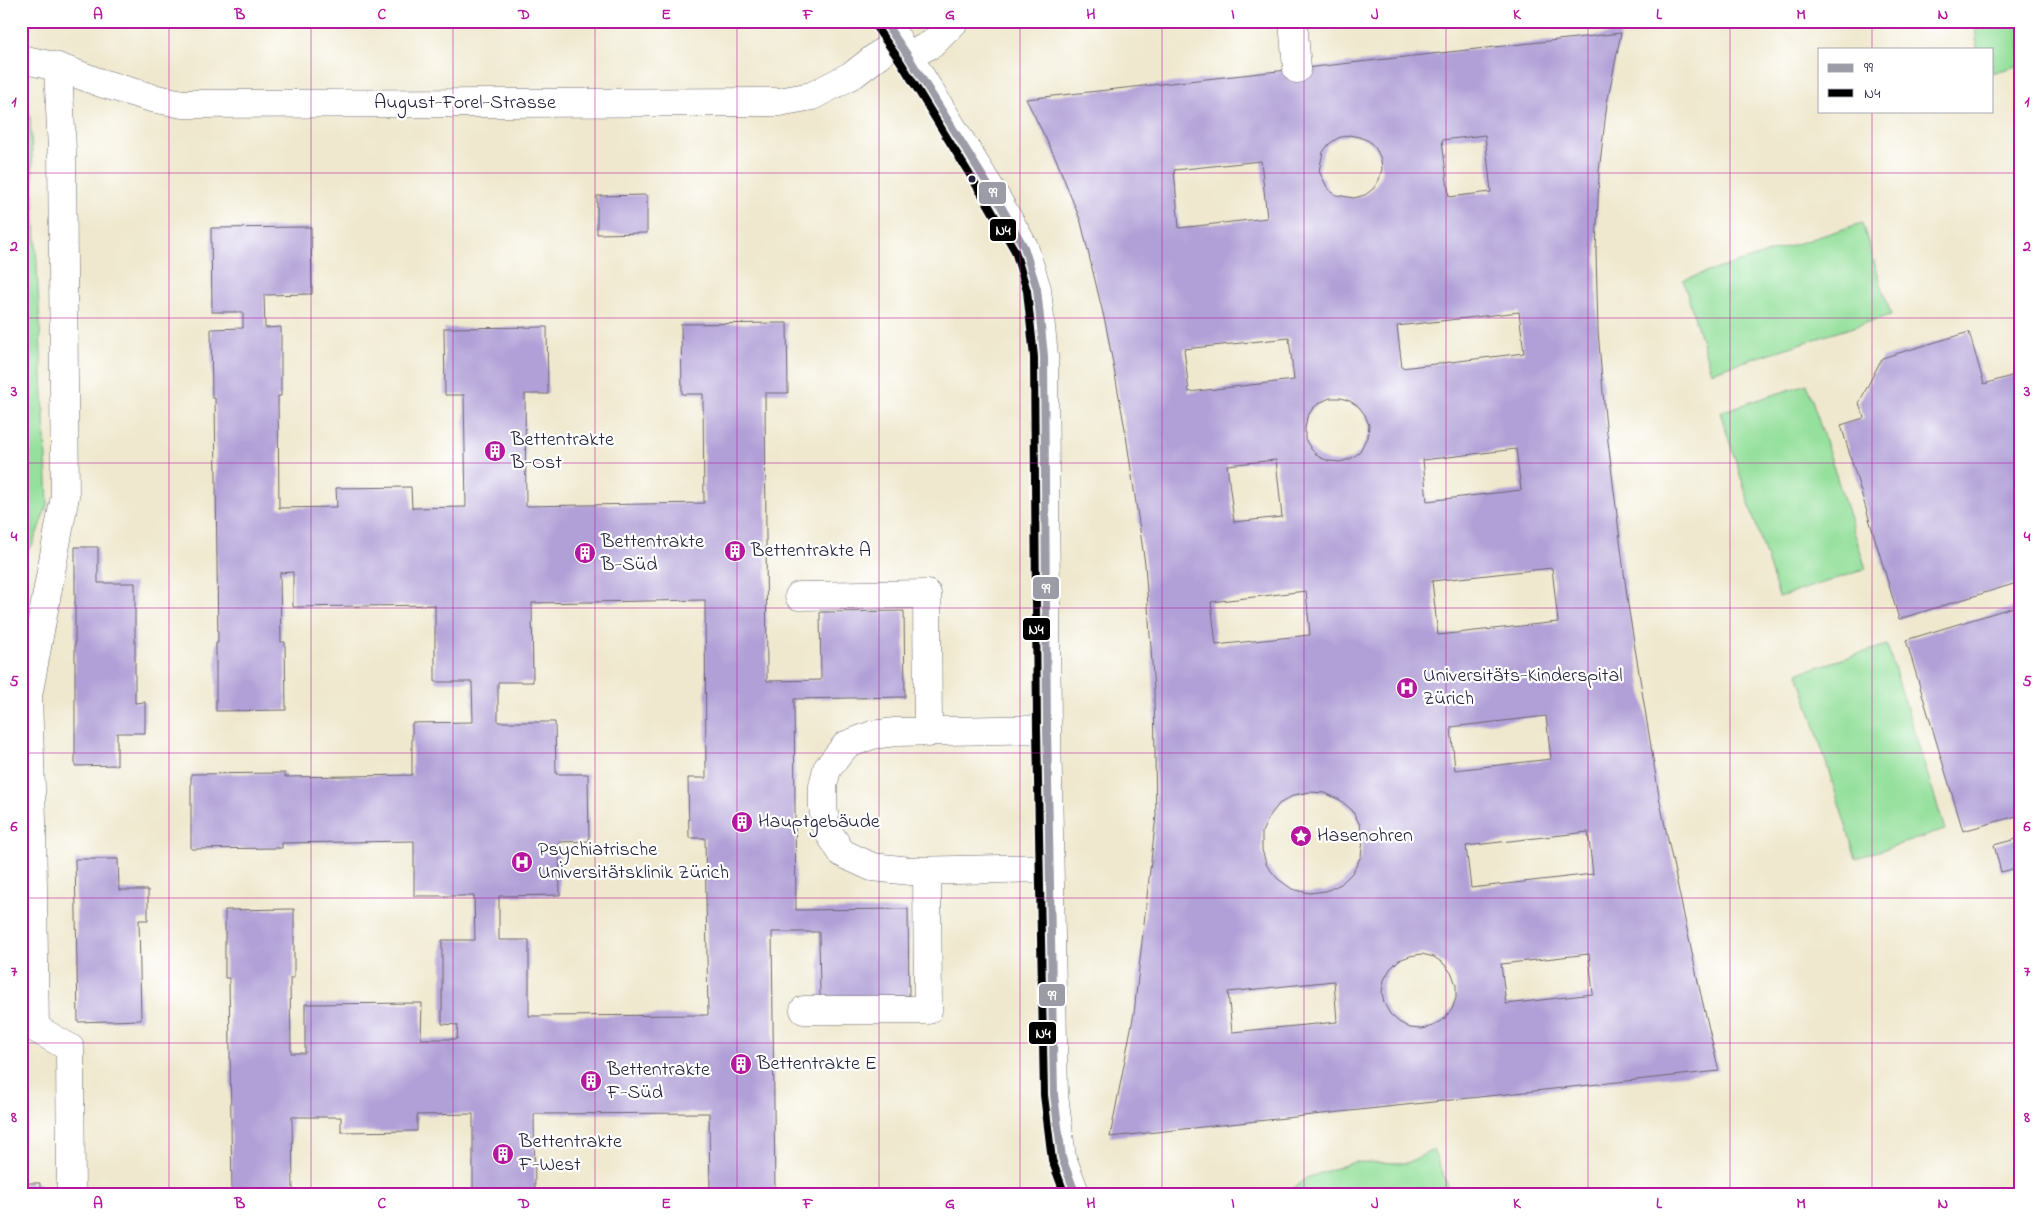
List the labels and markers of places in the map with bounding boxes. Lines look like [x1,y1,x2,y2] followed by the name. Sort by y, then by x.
[967,174,977,184] unlabelled marker
[510,426,614,478] place label: Bettentrakte B-Ost
[483,439,507,463] building icon: Bettentrakte B-Ost
[600,528,704,580] place label: Bettentrakte B-Süd
[750,537,871,566] place label: Bettentrakte A
[723,539,747,563] building icon: Bettentrakte A
[573,541,597,565] building icon: Bettentrakte B-Süd
[1423,662,1623,714] place label: Universitäts-Kinderspital Zürich
[1395,676,1419,700] hospital icon: Universitäts-Kinderspital Zürich
[758,808,880,838] place label: Hauptgebäude
[730,810,754,834] building icon: Hauptgebäude
[1317,822,1413,851] place label: Hasenohren
[1289,824,1313,848] place icon: Hasenohren
[538,836,729,888] place label: Psychiatrische Universitätsklinik Zürich
[510,850,534,874] hospital icon: Psychiatrische Universitätsklinik Zürich
[756,1050,877,1079] place label: Bettentrakte E
[729,1052,753,1076] building icon: Bettentrakte E
[606,1056,710,1108] place label: Bettentrakte F-Süd
[579,1069,603,1093] building icon: Bettentrakte F-Süd
[518,1128,622,1180] place label: Bettentrakte F-West
[491,1142,515,1166] building icon: Bettentrakte F-West

